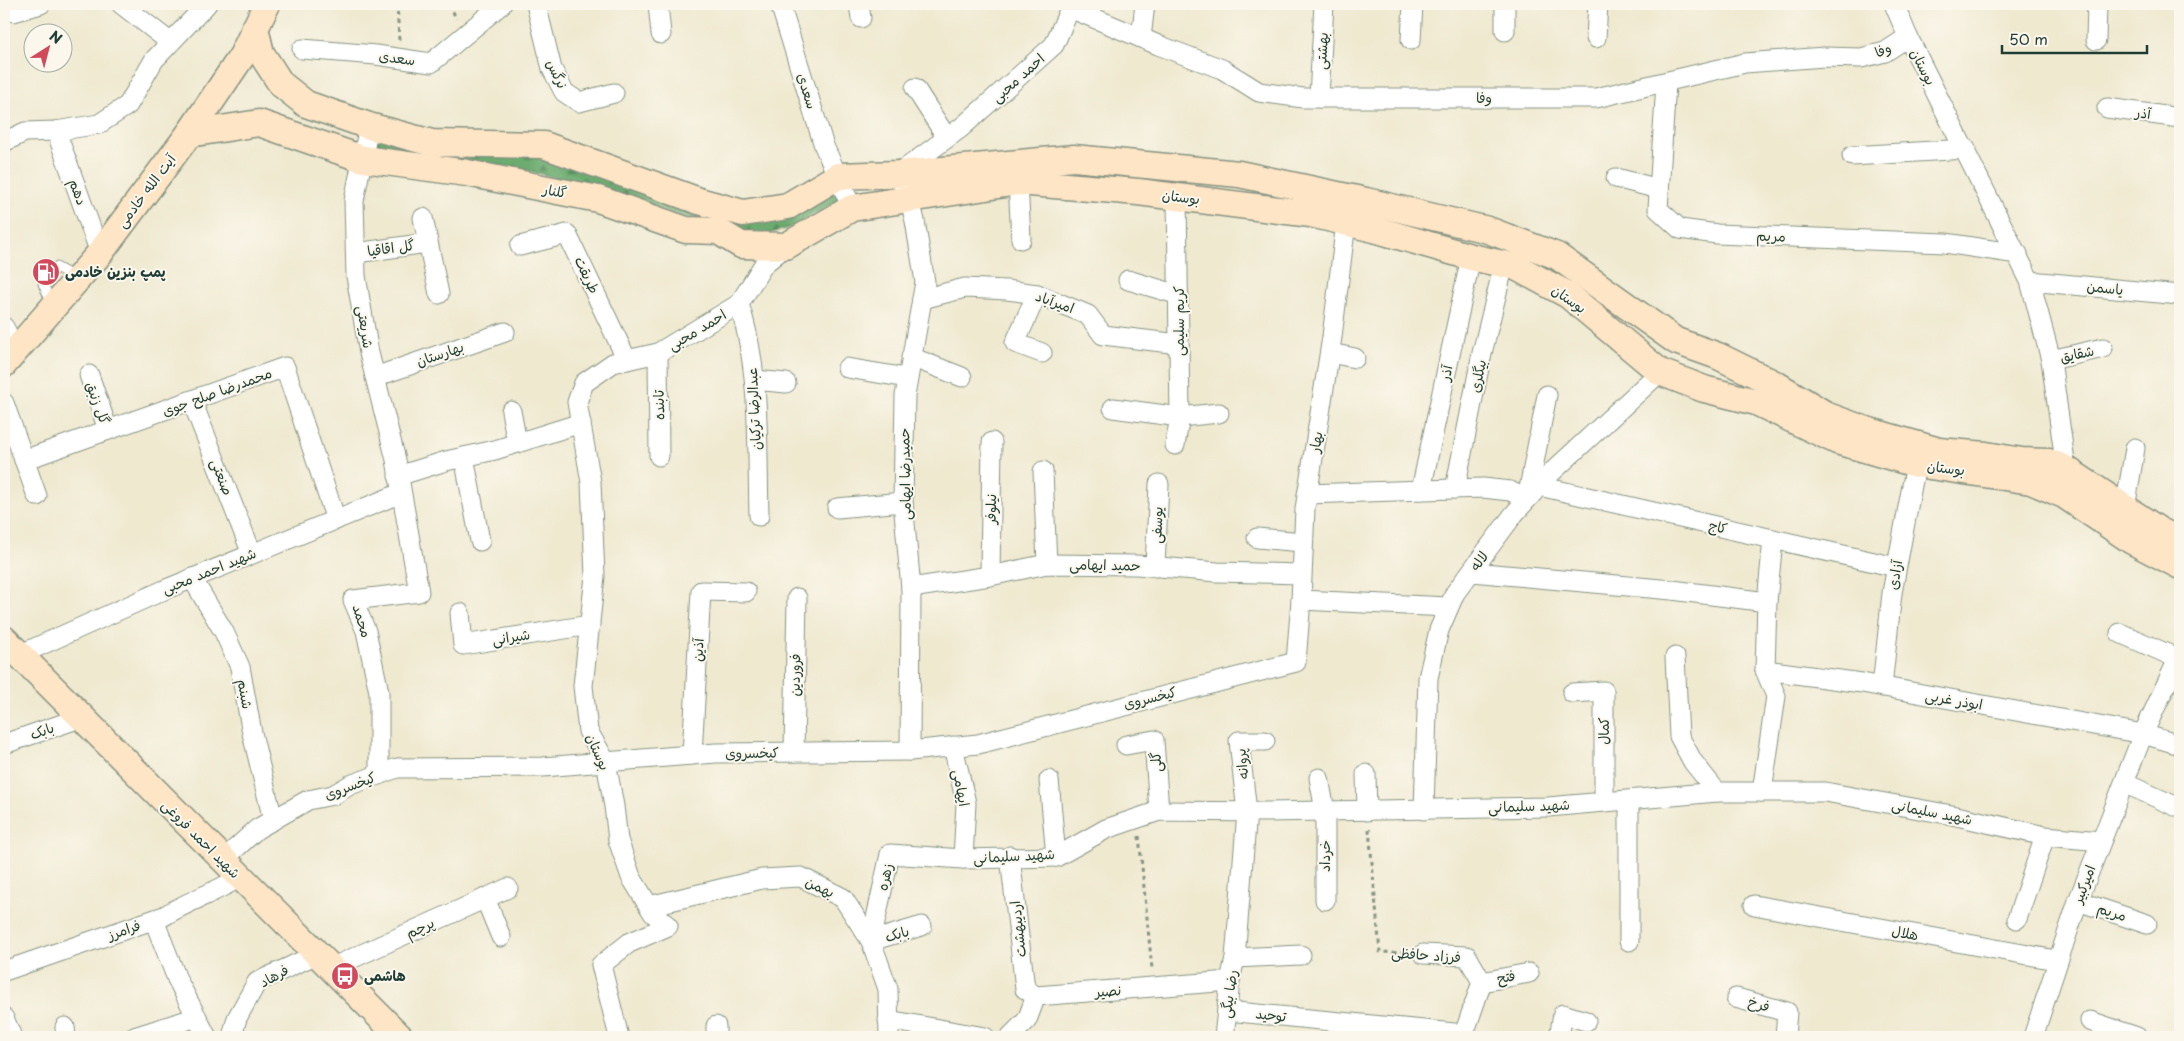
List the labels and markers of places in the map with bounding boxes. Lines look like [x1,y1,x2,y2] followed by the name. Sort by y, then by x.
[31,257,61,287] fuel station icon: پمپ بنزین خادمی
[65,261,166,282] place label: پمپ بنزین خادمی
[330,961,360,991] bus stop icon: هاشمی
[364,965,406,986] place label: هاشمی

